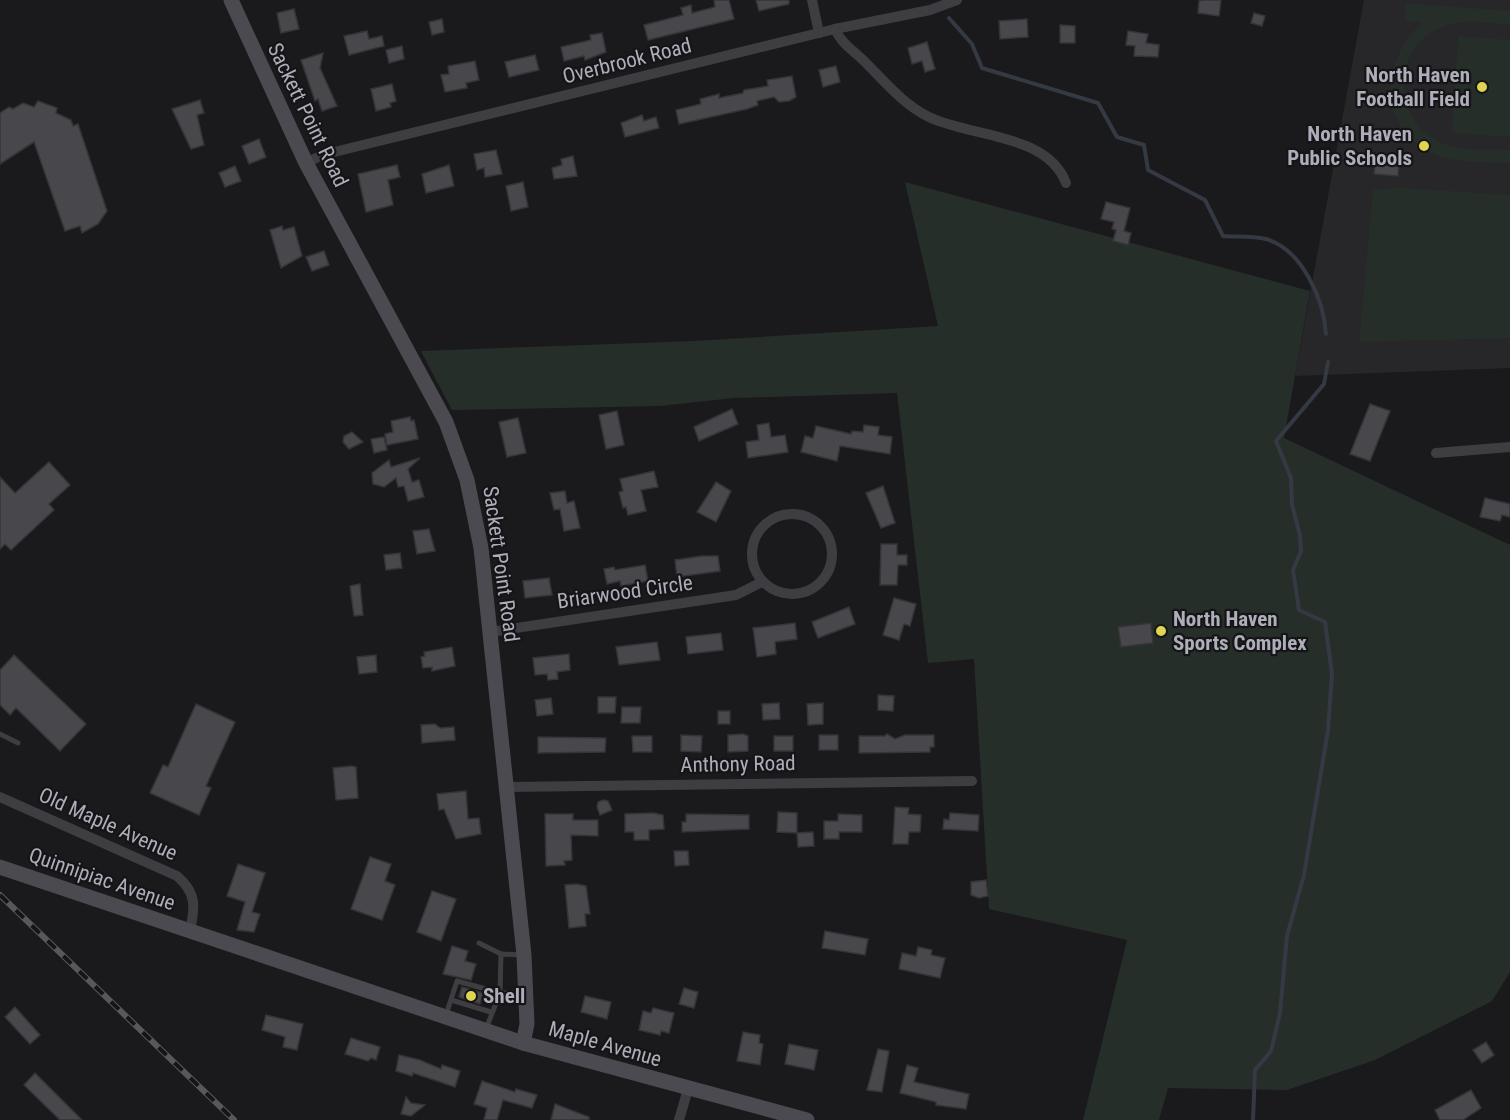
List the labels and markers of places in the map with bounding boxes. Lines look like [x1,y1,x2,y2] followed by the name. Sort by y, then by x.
[1356,63,1470,111] place label: North Haven Football Field
[1475,80,1489,94] marker: North Haven Football Field
[1287,122,1412,170] place label: North Haven Public Schools
[1417,139,1431,153] marker: North Haven Public Schools
[1173,607,1307,655] place label: North Haven Sports Complex
[1154,624,1168,638] marker: North Haven Sports Complex
[483,984,525,1008] place label: Shell
[464,989,478,1003] marker: Shell

